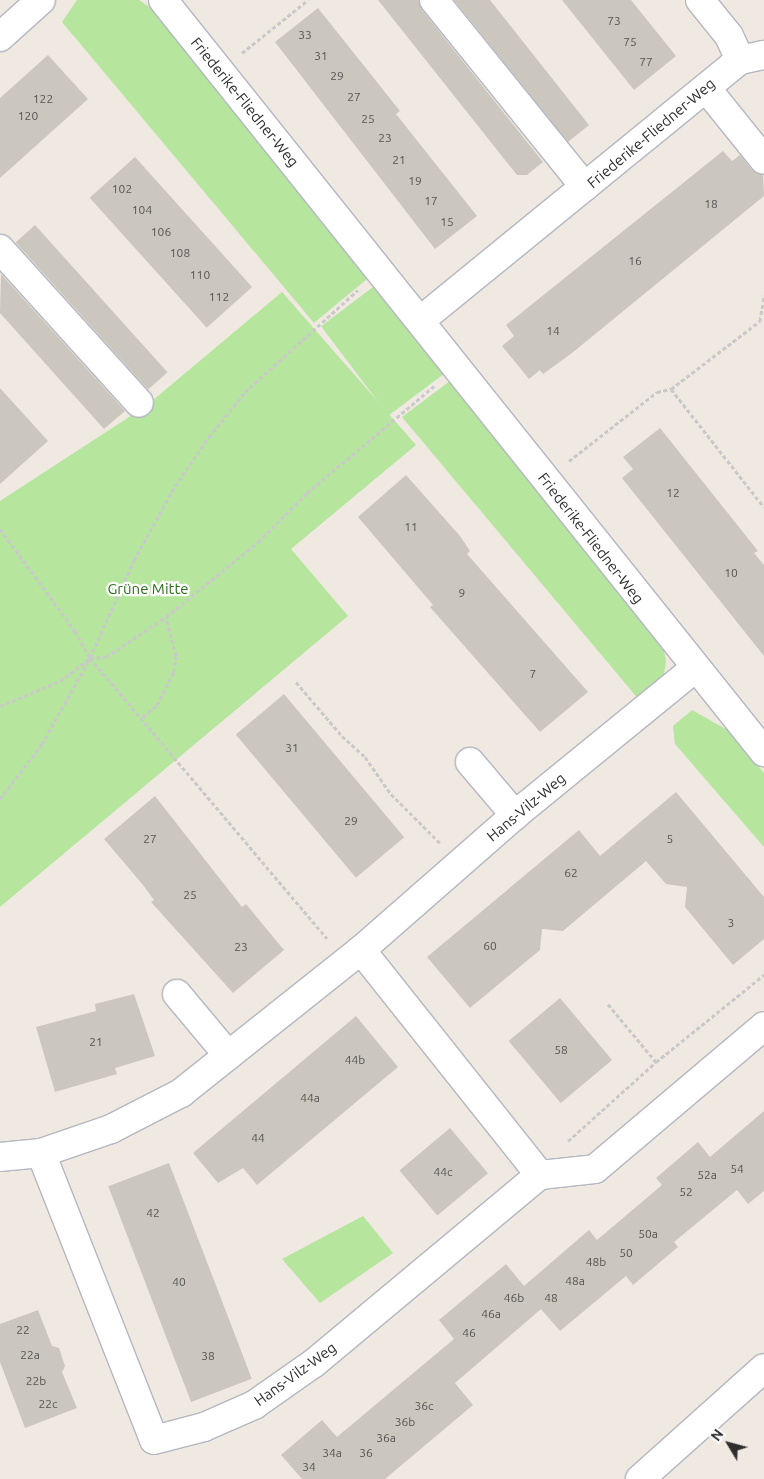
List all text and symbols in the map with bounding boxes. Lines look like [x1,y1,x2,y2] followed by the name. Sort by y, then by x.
[607,14,621,28] house number: 73
[298,28,312,42] house number: 33
[187,34,303,170] street label: Friederike-Fliedner-Weg
[623,35,637,49] house number: 75
[314,49,328,63] house number: 31
[639,55,653,69] house number: 77
[330,69,344,83] house number: 29
[583,74,719,192] street label: Friederike-Fliedner-Weg
[347,90,361,104] house number: 27
[33,92,53,106] house number: 122
[18,109,38,123] house number: 120
[361,112,375,126] house number: 25
[378,131,392,145] house number: 23
[392,153,406,167] house number: 21
[408,174,422,188] house number: 19
[112,182,132,196] house number: 102
[424,194,438,208] house number: 17
[704,197,718,211] house number: 18
[132,203,152,217] house number: 104
[440,215,454,229] house number: 15
[151,225,171,239] house number: 106
[170,246,190,260] house number: 108
[628,254,642,268] house number: 16
[190,268,210,282] house number: 110
[209,290,229,304] house number: 112
[546,324,560,338] house number: 14
[534,469,648,607] street label: Friederike-Fliedner-Weg
[666,486,680,500] house number: 12
[404,520,418,534] house number: 11
[724,566,738,580] house number: 10
[107,580,189,598] park label: Grüne Mitte
[459,586,465,600] house number: 9
[530,667,536,681] house number: 7
[285,741,299,755] house number: 31
[483,769,569,845] street label: Hans-Vilz-Weg
[344,814,358,828] house number: 29
[143,832,157,846] house number: 27
[667,832,673,846] house number: 5
[564,866,578,880] house number: 62
[183,888,197,902] house number: 25
[728,916,734,930] house number: 3
[483,939,497,953] house number: 60
[234,940,248,954] house number: 23
[89,1035,103,1049] house number: 21
[554,1043,568,1057] house number: 58
[345,1053,365,1067] house number: 44b
[300,1091,320,1105] house number: 44a
[251,1131,265,1145] house number: 44
[730,1162,744,1176] house number: 54
[433,1165,453,1179] house number: 44c
[697,1168,717,1182] house number: 52a
[679,1185,693,1199] house number: 52
[146,1206,160,1220] house number: 42
[638,1227,658,1241] house number: 50a
[619,1246,633,1260] house number: 50
[586,1255,606,1269] house number: 48b
[565,1274,585,1288] house number: 48a
[172,1275,186,1289] house number: 40
[504,1291,524,1305] house number: 46b
[544,1291,558,1305] house number: 48
[481,1307,501,1321] house number: 46a
[16,1323,30,1337] house number: 22
[462,1326,476,1340] house number: 46
[251,1338,339,1410] street label: Hans-Vilz-Weg
[20,1348,40,1362] house number: 22a
[201,1349,215,1363] house number: 38
[26,1374,46,1388] house number: 22b
[38,1397,58,1411] house number: 22c
[414,1399,434,1413] house number: 36c
[395,1415,415,1429] house number: 36b
[704,1419,754,1469] north arrow
[707,1426,727,1444] text: N
[376,1431,396,1445] house number: 36a
[322,1446,342,1460] house number: 34a
[359,1446,373,1460] house number: 36
[302,1460,316,1474] house number: 34

